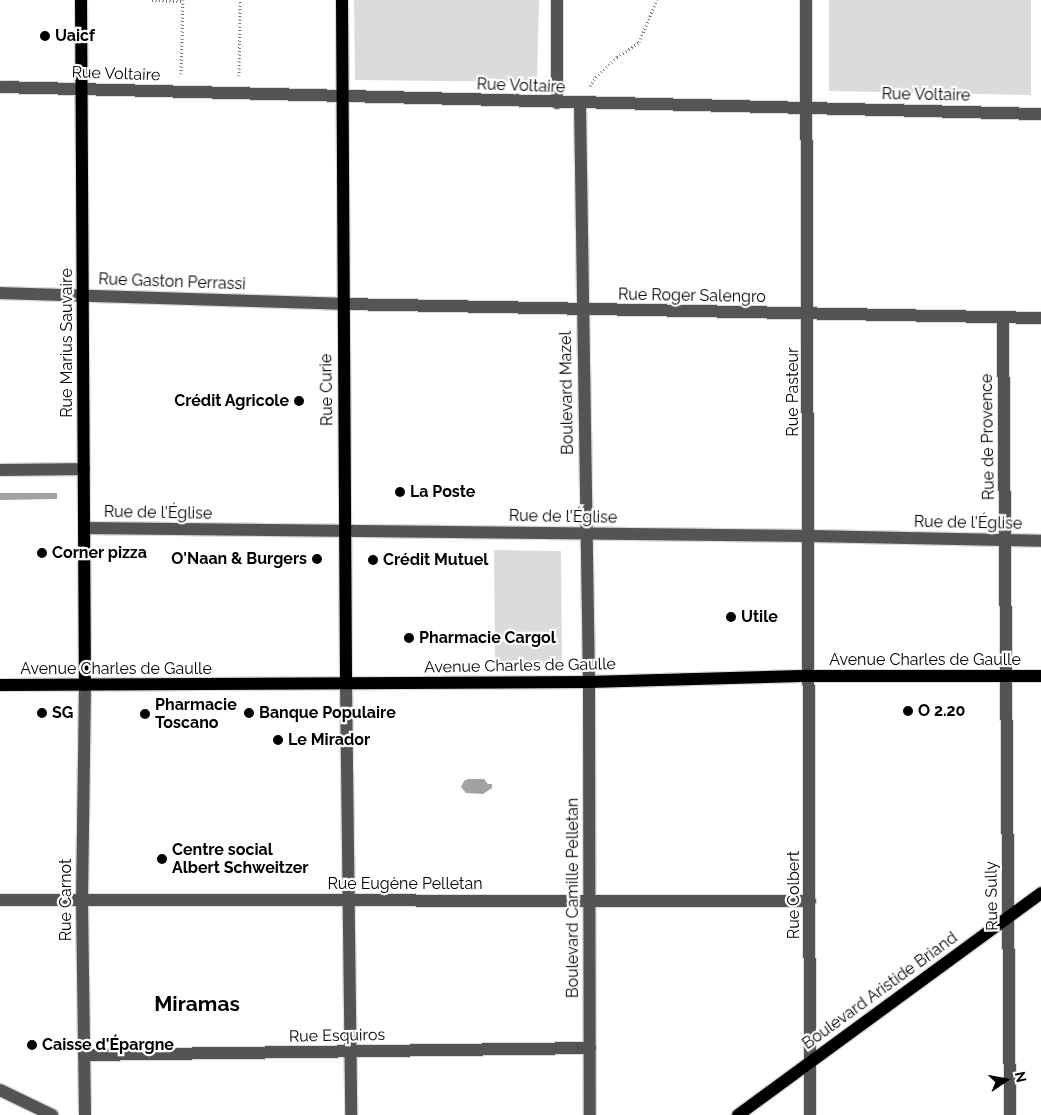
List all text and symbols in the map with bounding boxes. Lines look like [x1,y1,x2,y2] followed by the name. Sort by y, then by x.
[55,26,95,46] place label: Uaicf
[39,30,51,42] marker: Uaicf
[71,63,161,85] street label: Rue Voltaire
[476,75,566,97] street label: Rue Voltaire
[881,85,971,105] street label: Rue Voltaire
[57,268,77,418] street label: Rue Marius Sauvaire
[98,270,246,294] street label: Rue Gaston Perrassi
[618,285,766,307] street label: Rue Roger Salengro
[556,331,578,455] street label: Boulevard Mazel
[783,347,803,437] street label: Rue Pasteur
[317,354,337,426] street label: Rue Curie
[977,374,999,500] street label: Rue de Provence
[174,391,289,411] place label: Crédit Agricole
[293,395,305,407] marker: Crédit Agricole
[410,482,475,502] place label: La Poste
[394,486,406,498] marker: La Poste
[104,502,212,524] street label: Rue de l'Église
[509,506,617,528] street label: Rue de l'Église
[914,512,1022,534] street label: Rue de l'Église
[52,543,147,563] place label: Corner pizza
[36,547,48,559] marker: Corner pizza
[171,549,307,569] place label: O'Naan & Burgers
[383,550,488,570] place label: Crédit Mutuel
[311,553,323,565] marker: O'Naan & Burgers
[367,554,379,566] marker: Crédit Mutuel
[741,607,778,627] place label: Utile
[725,611,737,623] marker: Utile
[419,628,556,648] place label: Pharmacie Cargol
[403,632,415,644] marker: Pharmacie Cargol
[829,650,1021,670] street label: Avenue Charles de Gaulle
[424,655,616,677] street label: Avenue Charles de Gaulle
[20,659,212,679] street label: Avenue Charles de Gaulle
[155,695,237,733] place label: Pharmacie Toscano
[918,701,965,721] place label: O 2.20
[52,703,73,723] place label: SG
[259,703,396,723] place label: Banque Populaire
[902,705,914,717] marker: O 2.20
[36,707,48,719] marker: SG
[243,707,255,719] marker: Banque Populaire
[139,708,151,720] marker: Pharmacie Toscano
[288,730,370,750] place label: Le Mirador
[272,734,284,746] marker: Le Mirador
[563,798,583,998] street label: Boulevard Camille Pelletan
[172,840,308,878] place label: Centre social Albert Schweitzer
[784,851,804,939] street label: Rue Colbert
[156,853,168,865] marker: Centre social Albert Schweitzer
[56,859,76,941] street label: Rue Carnot
[982,861,1002,931] street label: Rue Sully
[327,874,483,894] street label: Rue Eugène Pelletan
[799,928,961,1054] street label: Boulevard Aristide Briand
[154,991,240,1017] district label: Miramas
[289,1026,385,1046] street label: Rue Esquiros
[42,1035,174,1055] place label: Caisse d'Épargne
[26,1039,38,1051] marker: Caisse d'Épargne
[981,1055,1031,1105] north arrow
[1012,1070,1030,1084] text: N

